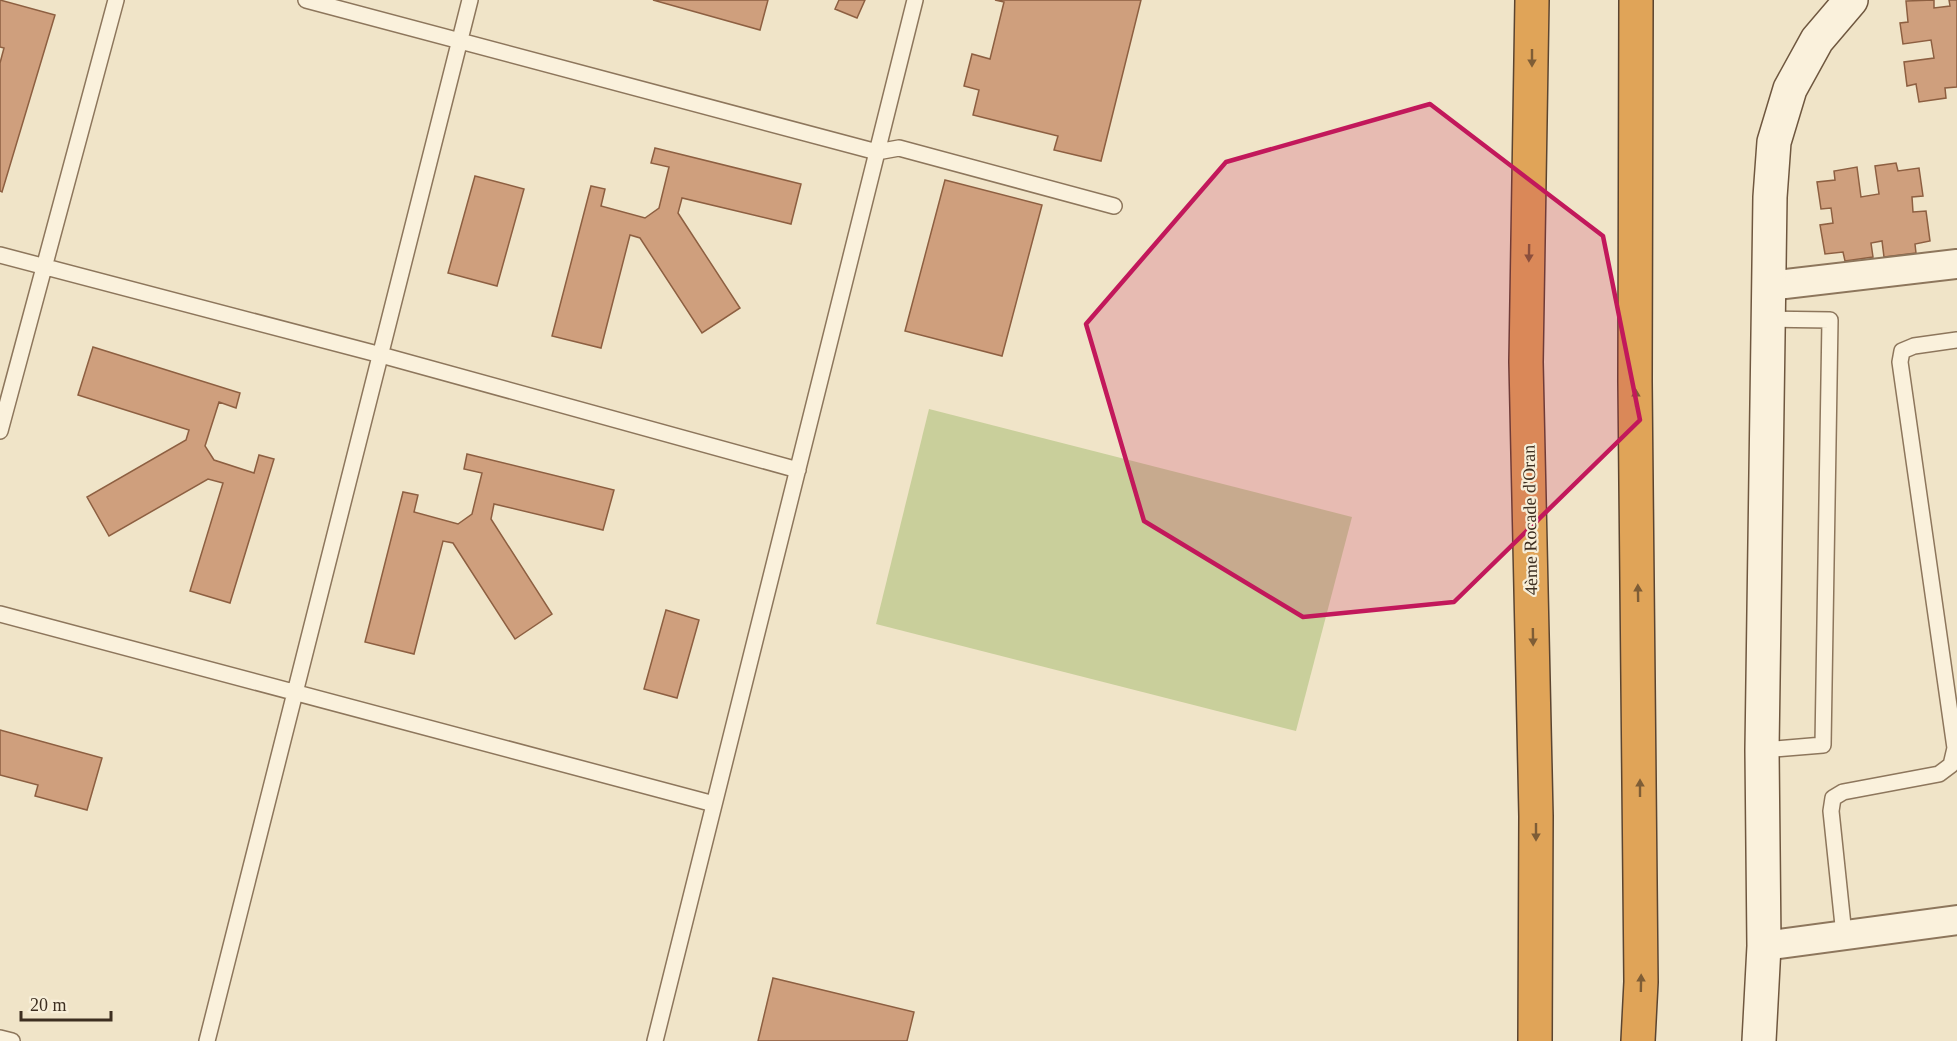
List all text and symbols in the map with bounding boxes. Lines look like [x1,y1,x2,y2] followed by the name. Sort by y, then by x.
[1527,49,1537,68] one-way arrow
[1524,244,1533,263] one-way arrow
[1631,388,1641,407] one-way arrow
[1519,445,1541,595] street label: 4ème Rocade d'Oran
[1633,583,1643,602] one-way arrow
[1528,628,1538,647] one-way arrow
[1635,778,1645,797] one-way arrow
[1531,823,1541,842] one-way arrow
[1636,973,1645,992] one-way arrow
[21,984,111,1022] scale bar
[30,995,67,1015] text: 20 m

